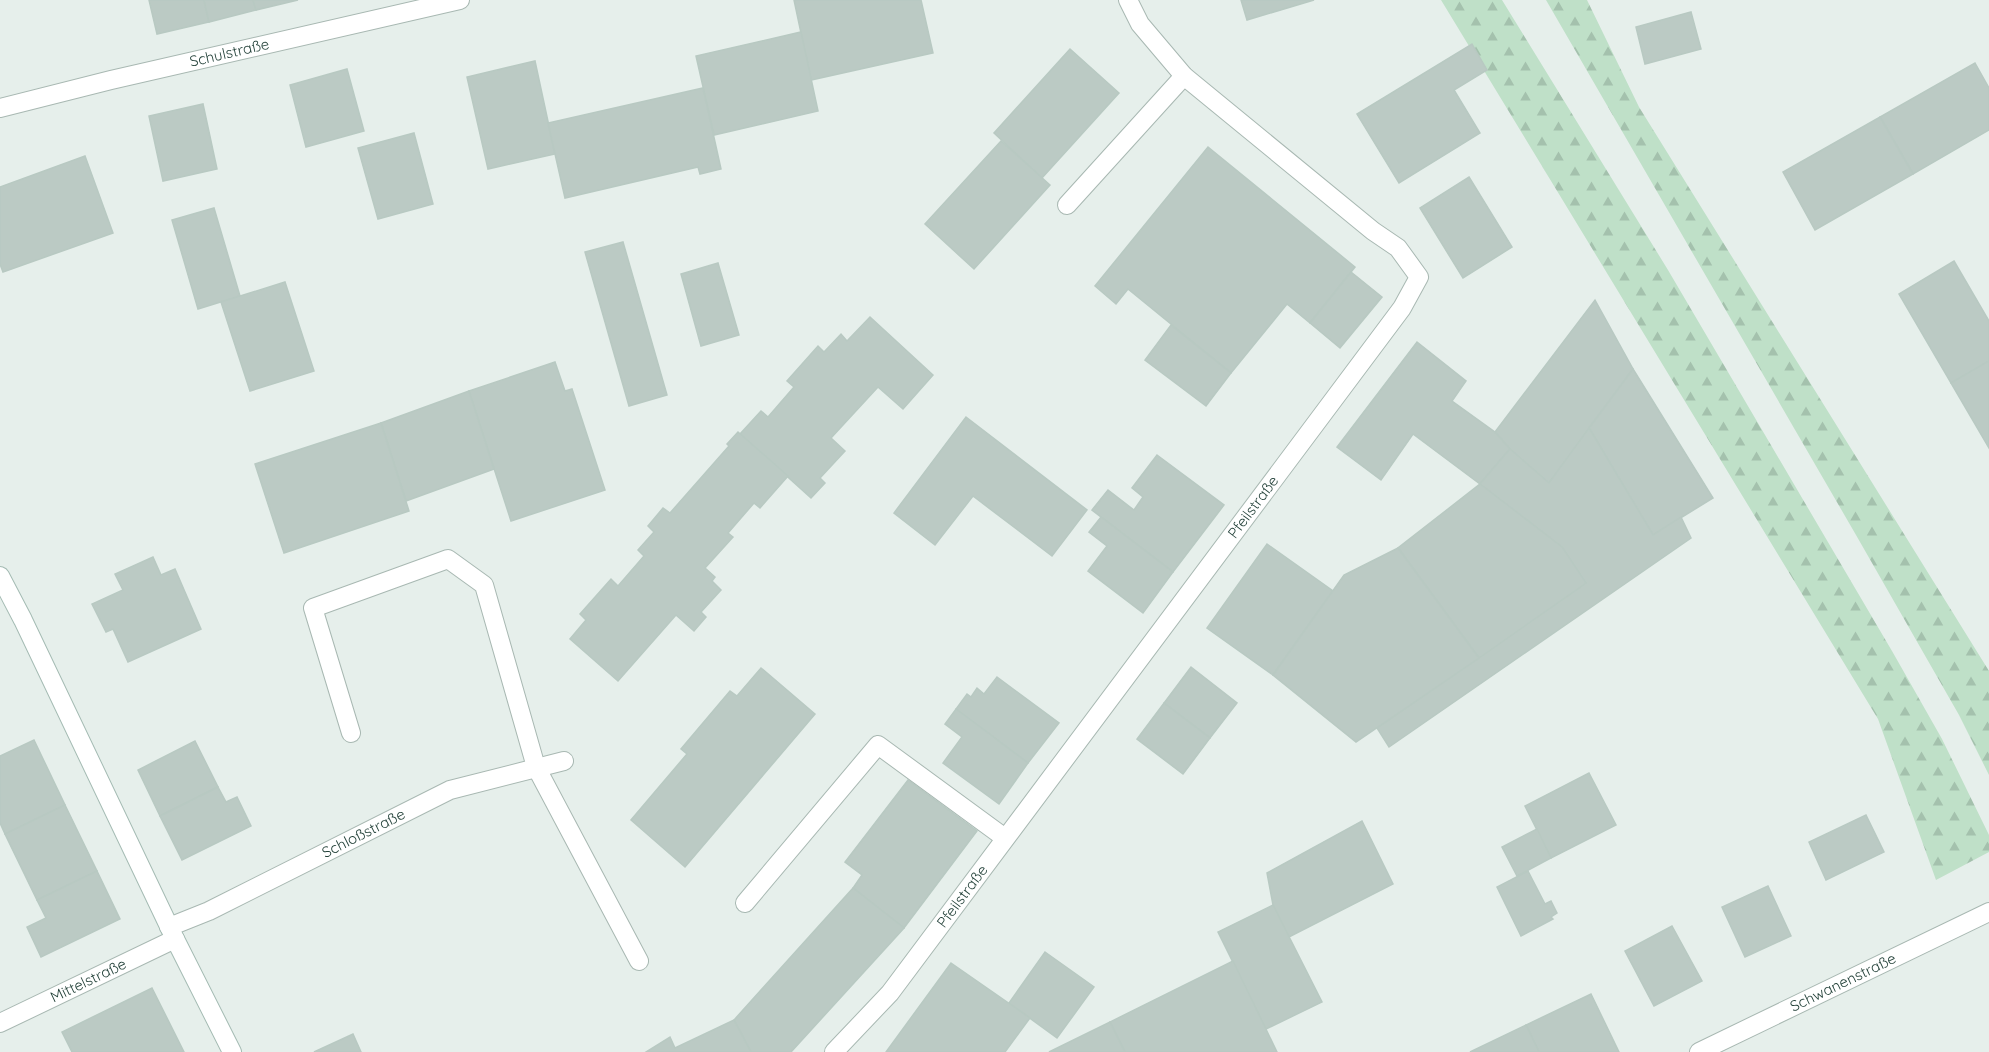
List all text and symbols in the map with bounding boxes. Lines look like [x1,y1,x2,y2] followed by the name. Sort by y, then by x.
[188,34,271,71] street label: Schulstraße
[1223,472,1282,542] street label: Pfeilstraße
[319,804,408,862] street label: Schloßstraße
[932,861,991,931] street label: Pfeilstraße
[1787,948,1899,1016] street label: Schwanenstraße
[47,954,129,1006] street label: Mittelstraße

